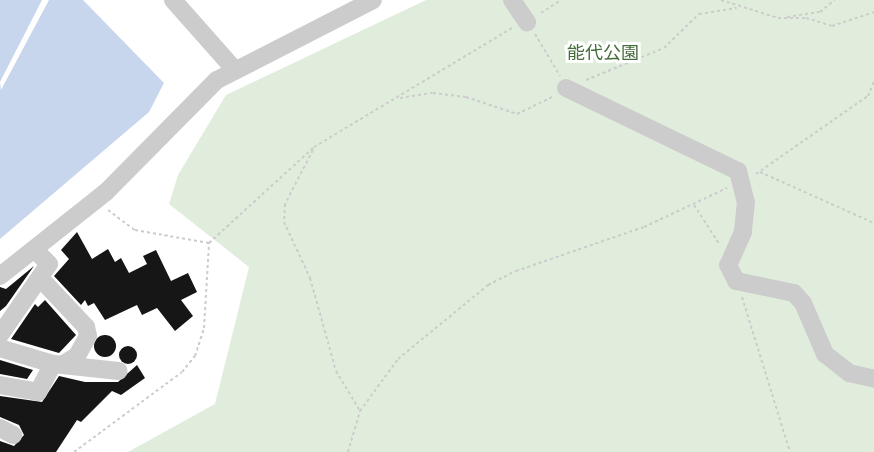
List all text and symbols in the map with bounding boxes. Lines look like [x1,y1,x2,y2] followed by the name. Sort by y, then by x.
[567,42,639,64] park label: 能代公園

